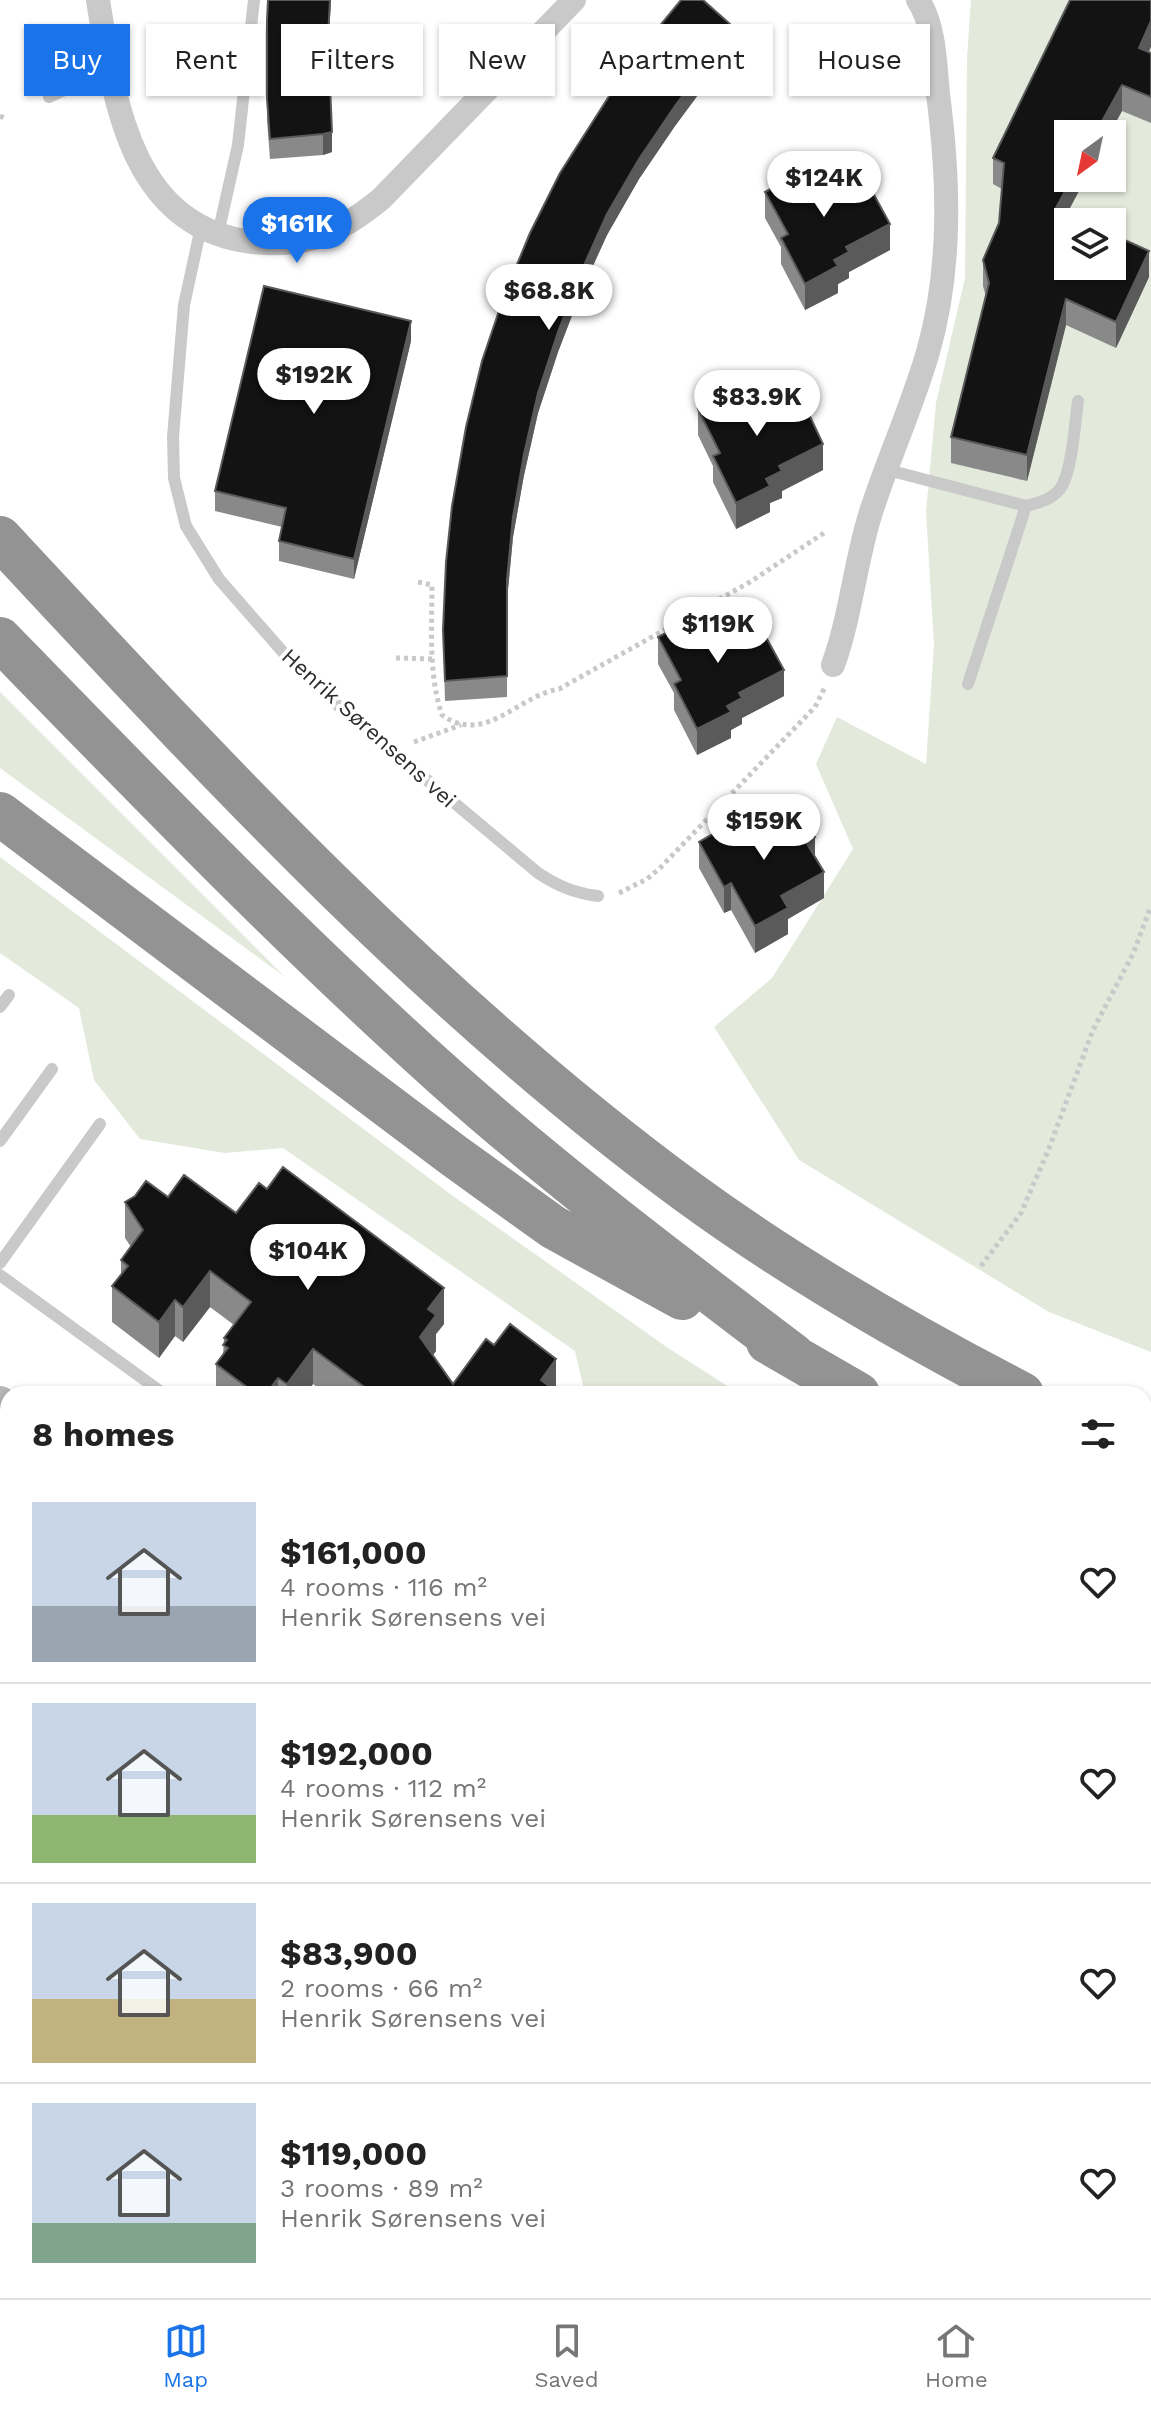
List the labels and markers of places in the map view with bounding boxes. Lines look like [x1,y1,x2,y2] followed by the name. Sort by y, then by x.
[768,151,880,219] pin: $124K
[241,197,353,265] pin: $161K
[484,264,614,332] pin: $68.8K
[258,348,370,416] pin: $192K
[692,370,822,438] pin: $83.9K
[662,597,774,665] pin: $119K
[708,794,820,862] pin: $159K
[252,1224,364,1292] pin: $104K

